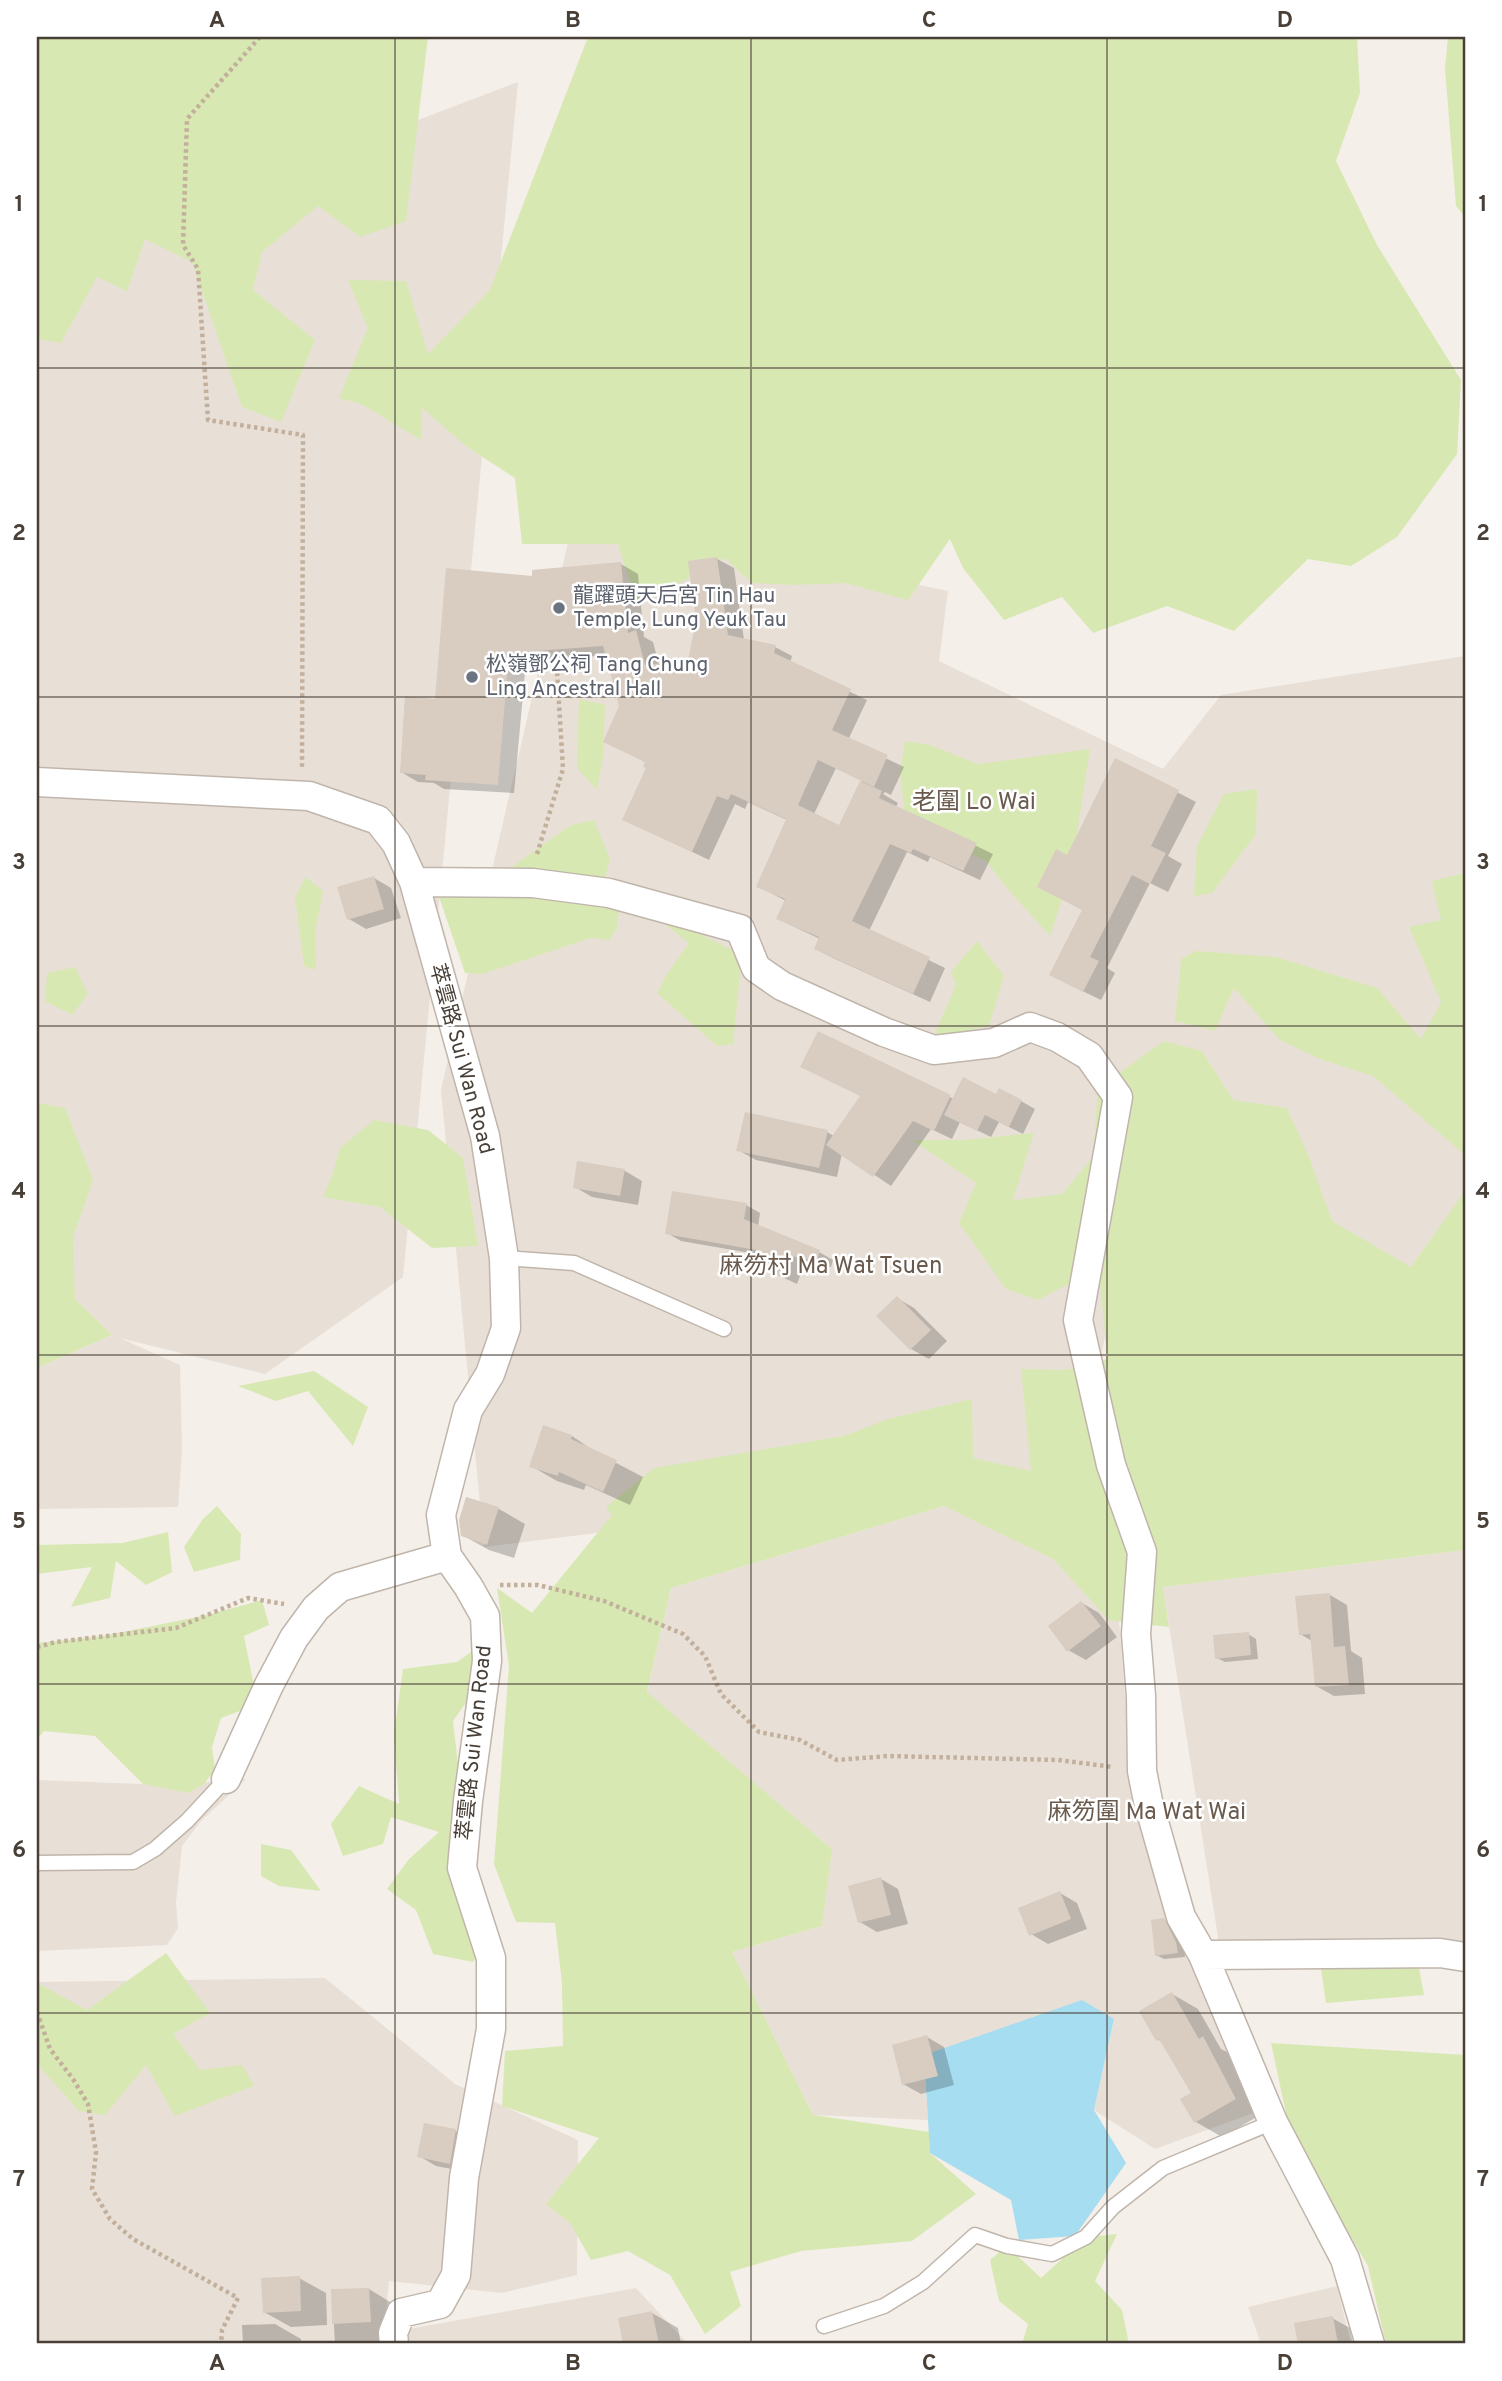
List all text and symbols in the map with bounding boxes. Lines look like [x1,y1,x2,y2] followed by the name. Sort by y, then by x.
[209,7,225,36] text: A
[565,7,581,36] text: B
[922,7,936,36] text: C
[1277,7,1293,36] text: D
[14,191,24,220] text: 1
[1478,191,1488,220] text: 1
[12,520,26,549] text: 2
[1476,520,1490,549] text: 2
[573,583,787,634] place label: 龍躍頭天后宮 Tin Hau Temple, Lung Yeuk Tau
[551,600,567,616] marker: 龍躍頭天后宮 Tin Hau Temple, Lung Yeuk Tau
[486,652,708,703] place label: 松嶺鄧公祠 Tang Chung Ling Ancestral Hall
[464,669,480,685] marker: 松嶺鄧公祠 Tang Chung Ling Ancestral Hall
[912,788,1036,818] district label: 老圍 Lo Wai
[12,849,26,878] text: 3
[1476,849,1490,878] text: 3
[423,961,499,1157] street label: 萃雲路 Sui Wan Road
[12,1178,26,1207] text: 4
[1476,1178,1490,1207] text: 4
[720,1252,942,1282] district label: 麻笏村 Ma Wat Tsuen
[12,1508,26,1537] text: 5
[1476,1508,1490,1537] text: 5
[451,1644,499,1842] street label: 萃雲路 Sui Wan Road
[1048,1798,1246,1828] district label: 麻笏圍 Ma Wat Wai
[12,1837,26,1866] text: 6
[1476,1837,1490,1866] text: 6
[13,2166,25,2195] text: 7
[1477,2166,1489,2195] text: 7
[209,2350,225,2379] text: A
[565,2350,581,2379] text: B
[922,2350,936,2379] text: C
[1277,2350,1293,2379] text: D

